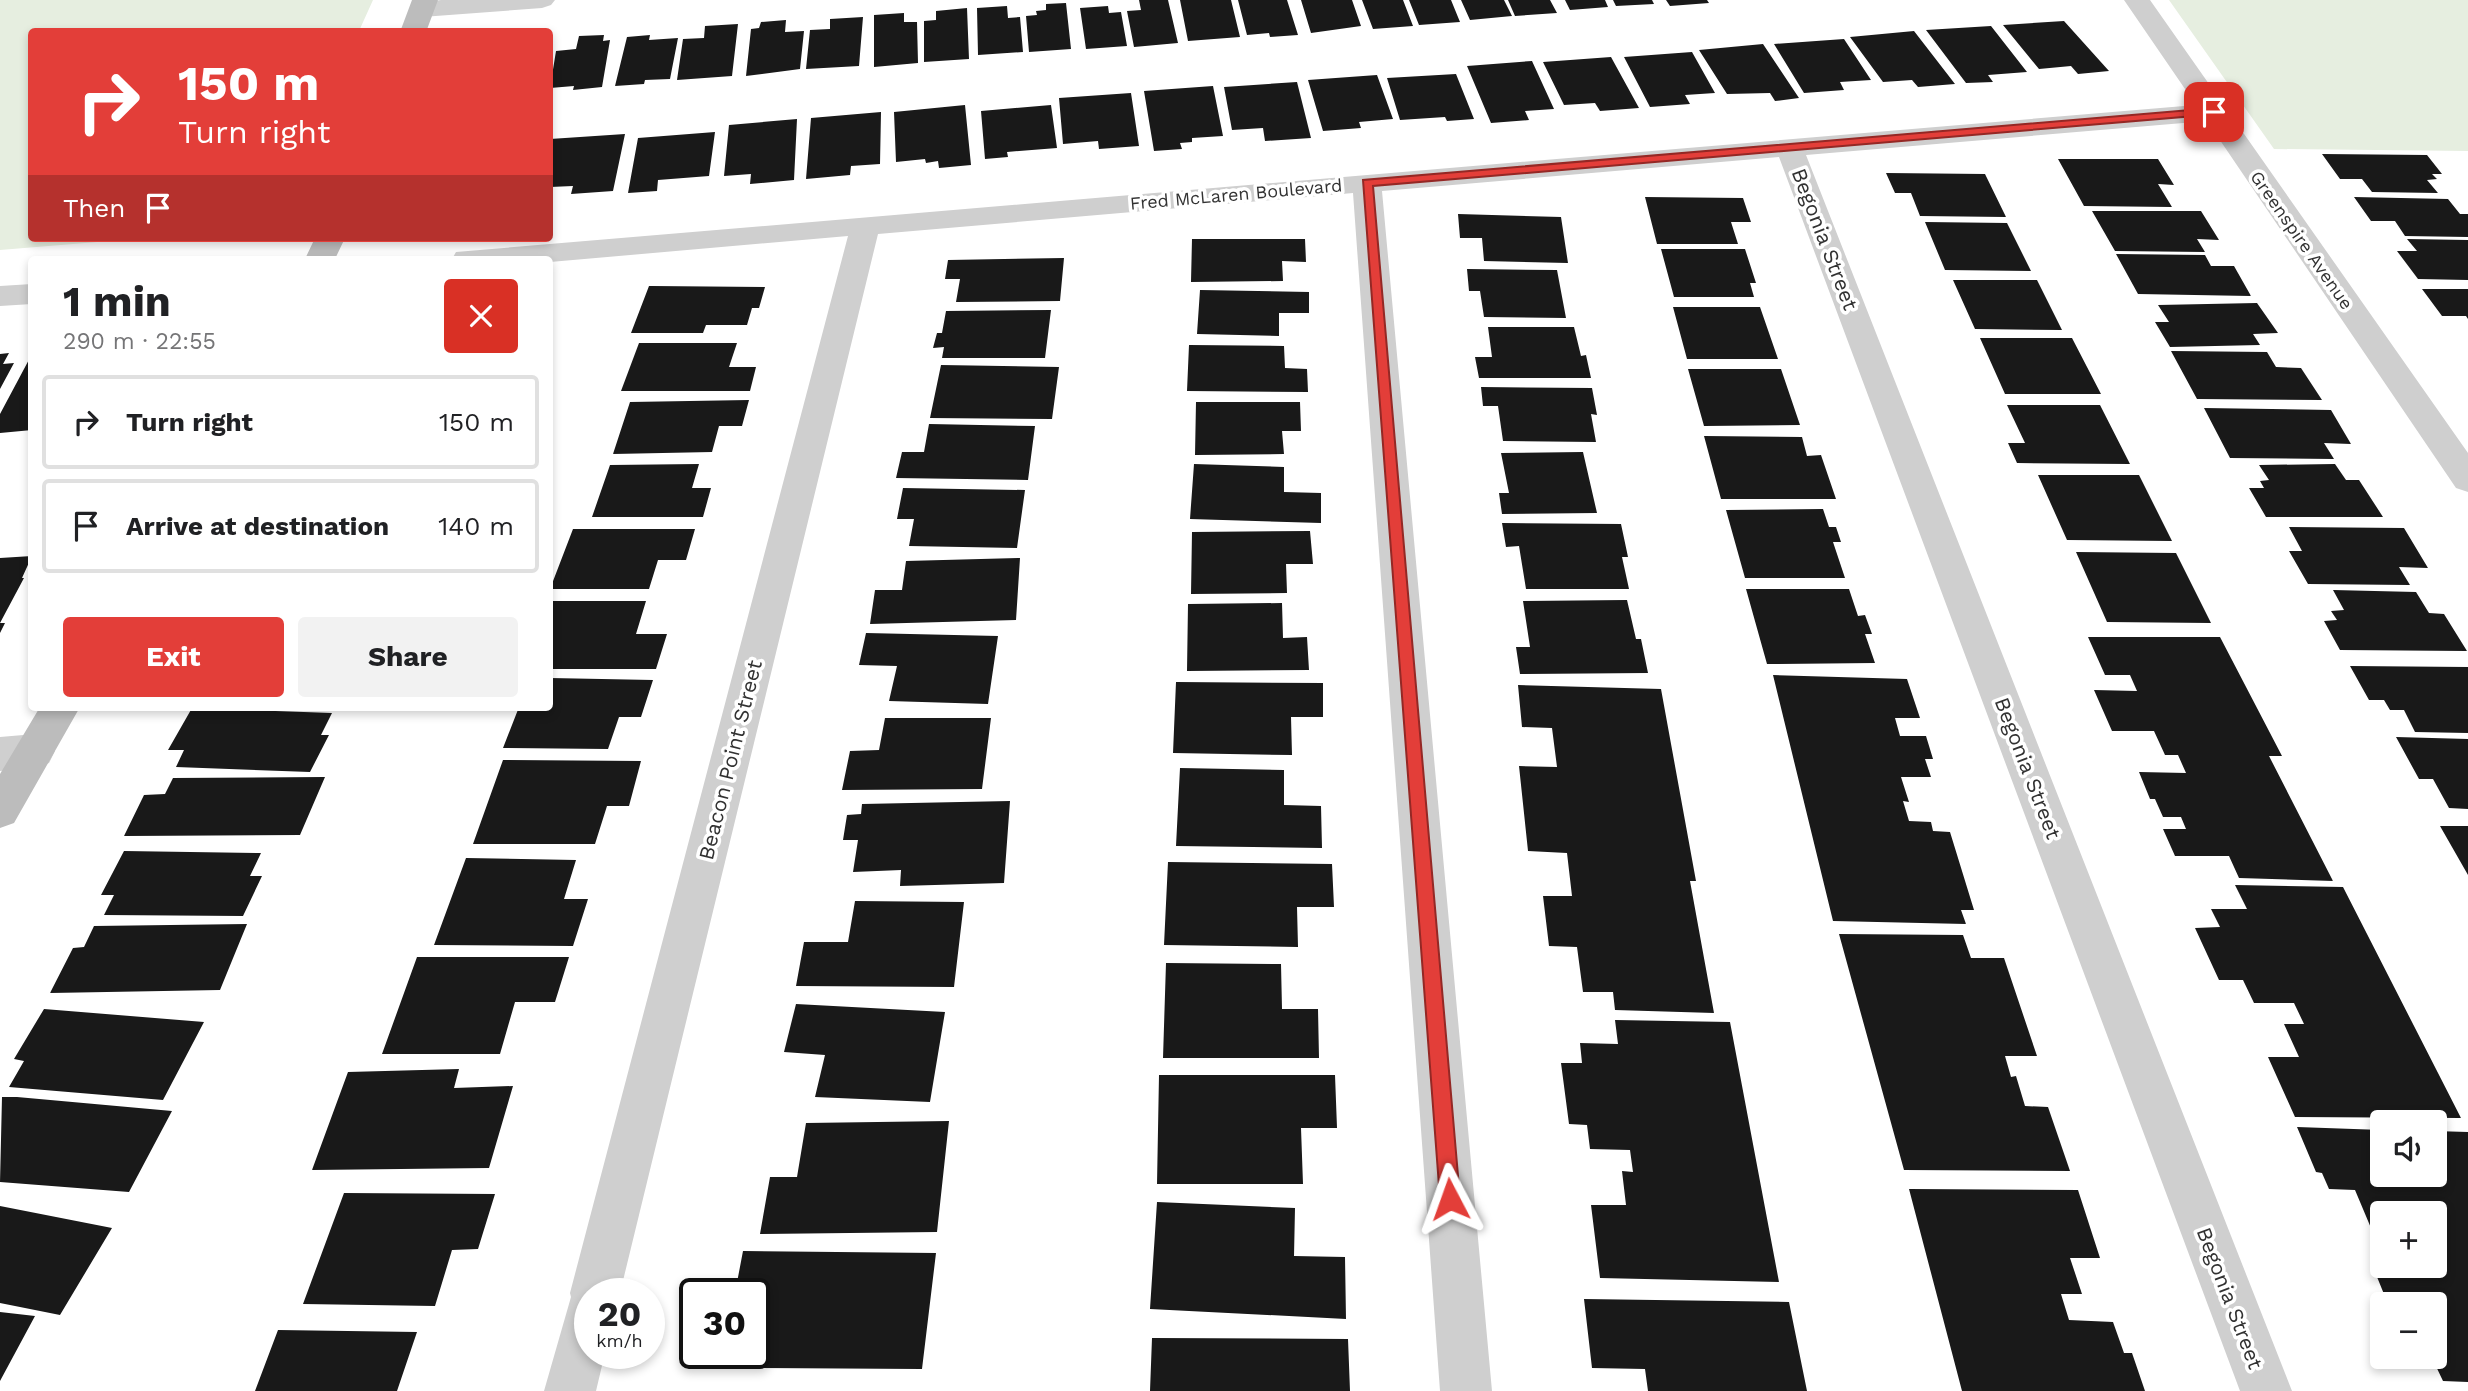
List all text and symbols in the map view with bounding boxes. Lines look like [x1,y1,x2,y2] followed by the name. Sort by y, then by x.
[178,54,319,112] text: 150 m
[63,56,154,147] icon: right
[2184,82,2244,142] pin
[2195,93,2233,131] icon: arrive
[178,113,330,151] text: Turn right
[1786,165,1864,314] street label: Begonia Street
[2246,167,2358,313] street label: Greenspire Avenue
[1129,174,1343,214] street label: Fred McLaren Boulevard
[139,189,177,227] icon: arrive
[63,193,125,223] text: Then
[63,277,171,326] text: 1 min
[444,279,518,353] button: close
[63,328,216,355] text: 290 m · 22:55
[67,403,105,441] icon: right
[126,407,253,437] text: Turn right
[439,407,514,437] text: 150 m
[67,507,105,545] icon: arrive
[126,511,389,541] text: Arrive at destination
[438,511,514,541] text: 140 m
[63,617,284,697] button: Exit
[298,617,518,697] button: Share
[693,657,767,863] street label: Beacon Point Street
[1989,694,2067,843] street label: Begonia Street
[2370,1110,2447,1369] map controls
[2370,1110,2447,1187] button: sound
[1413,1162,1487,1236] position arrow
[2370,1201,2447,1278] button: +
[2191,1224,2269,1373] street label: Begonia Street
[679,1278,770,1369] speed limit sign: 30
[2370,1292,2447,1369] button: −
[598,1293,641,1335] text: 20
[596,1330,643,1351] text: km/h

